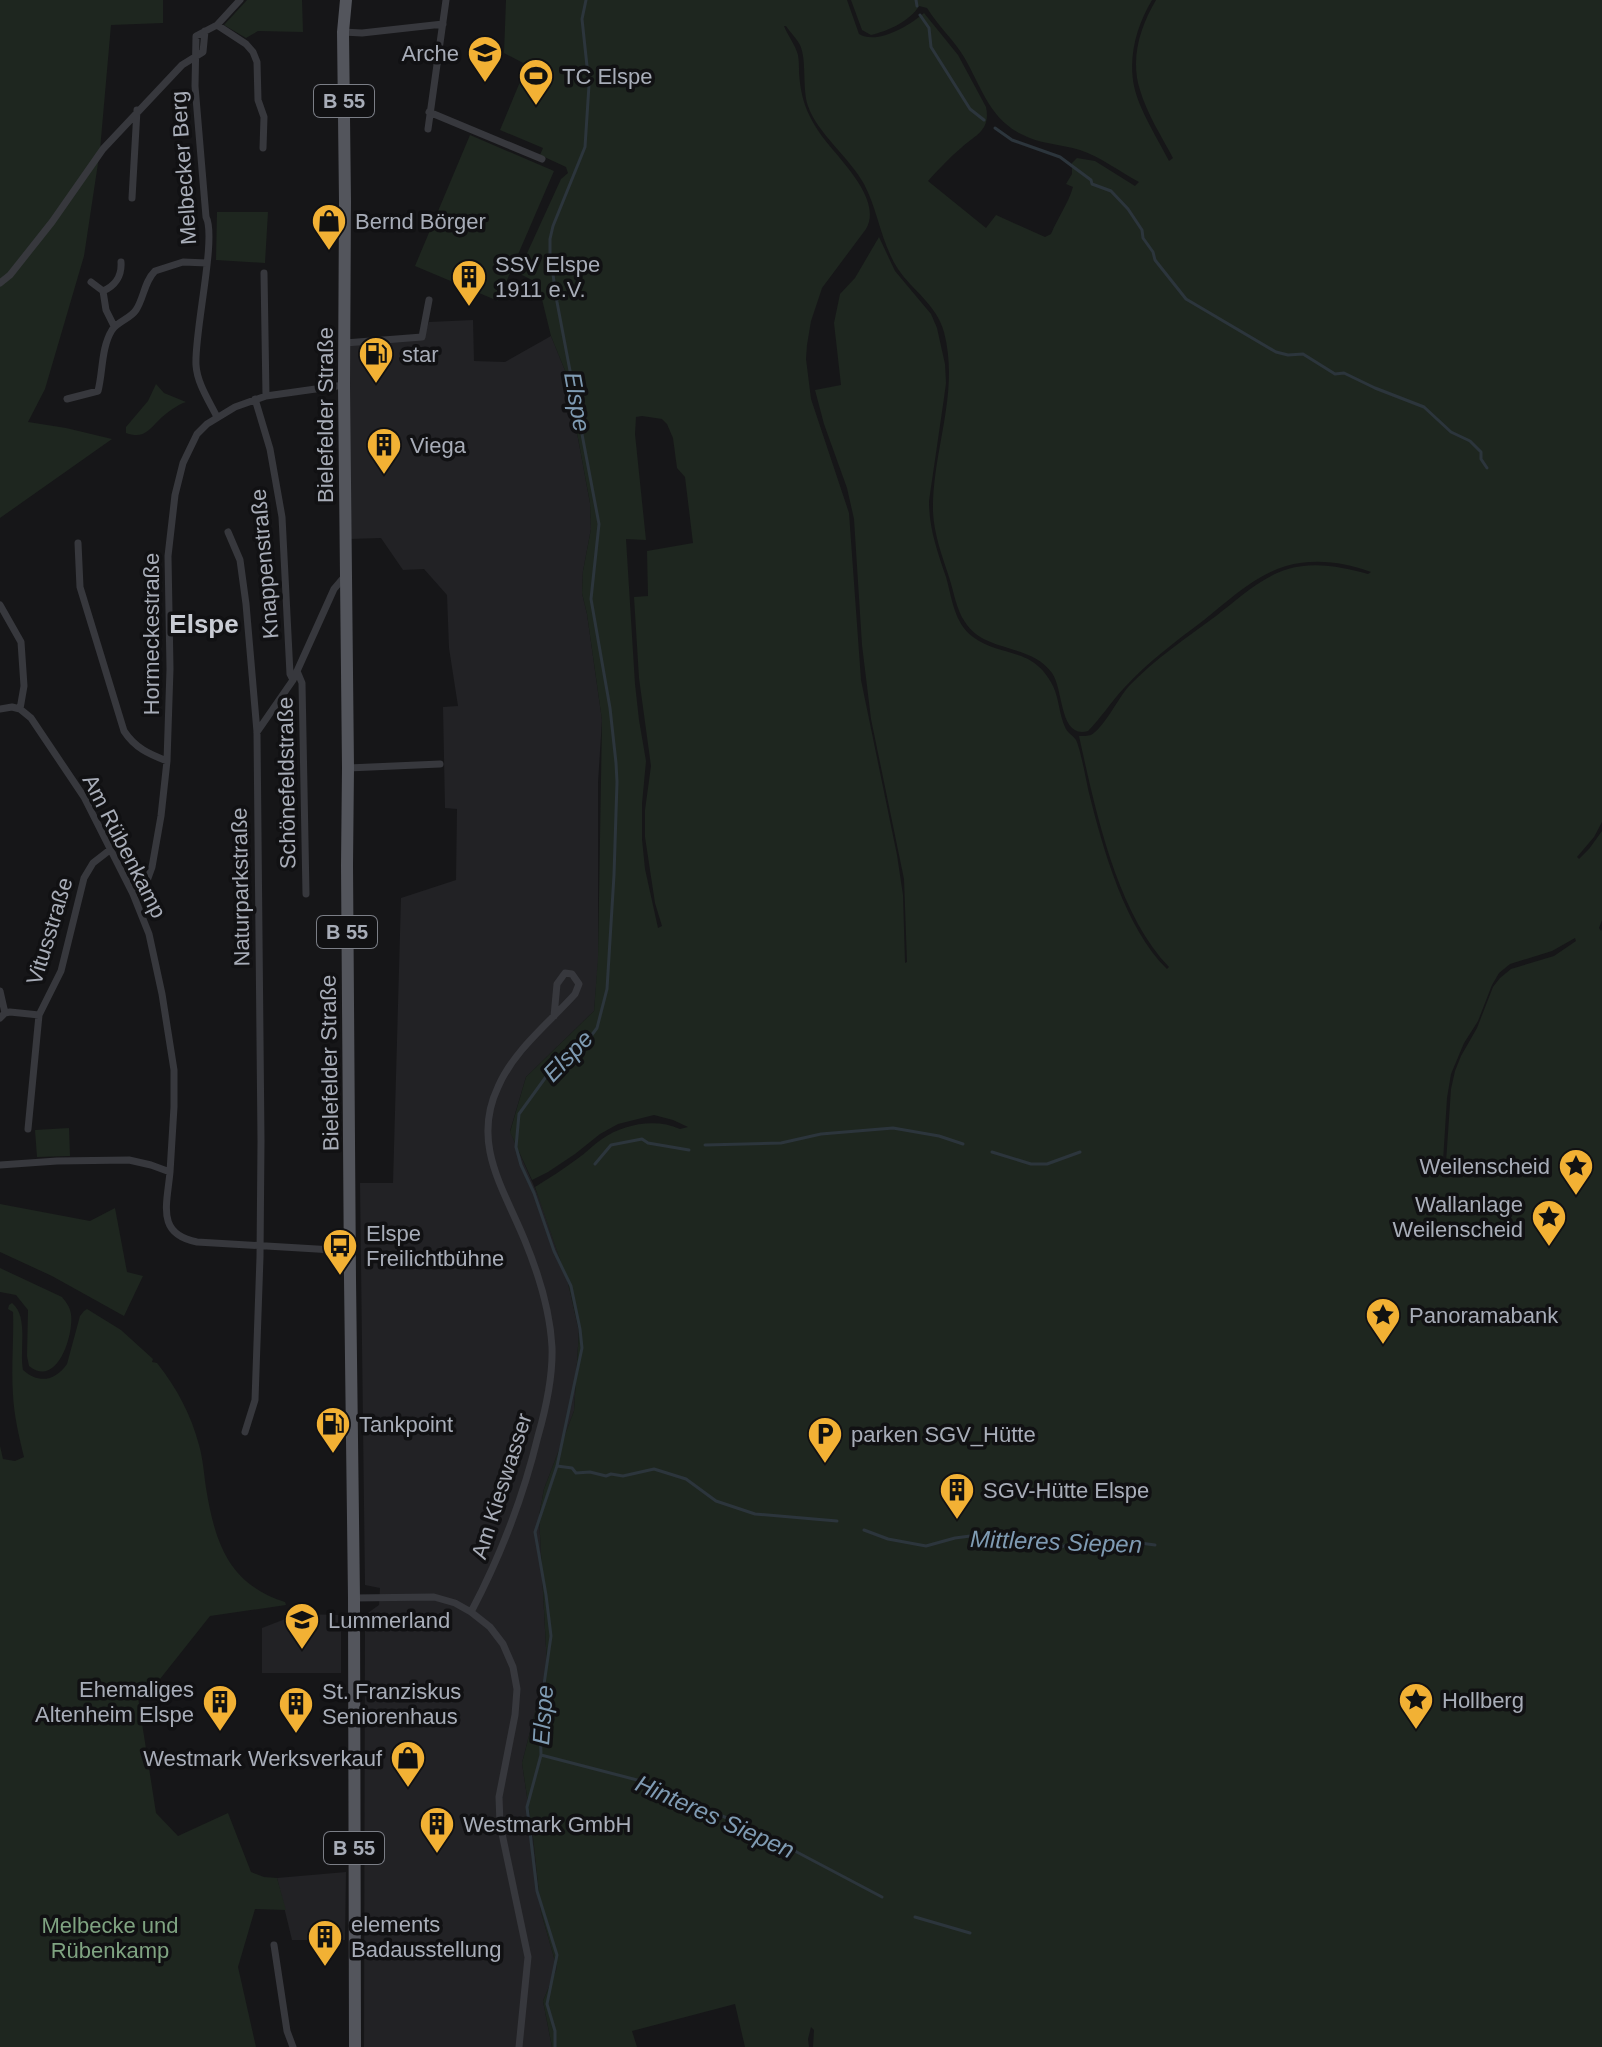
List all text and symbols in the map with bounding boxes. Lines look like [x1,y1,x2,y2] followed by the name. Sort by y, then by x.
[466,34,504,84] school or university icon: Arche
[402,41,459,66] place label: Arche
[517,57,555,107] sports icon: TC Elspe
[562,64,652,89] place label: TC Elspe
[314,85,374,117] road number: B 55
[166,90,201,246] street label: Melbecker Berg
[310,202,348,252] shop icon: Bernd Börger
[355,209,486,234] place label: Bernd Börger
[495,252,600,302] place label: SSV Elspe 1911 e.V.
[450,258,488,308] building icon: SSV Elspe 1911 e.V.
[313,327,338,503] street label: Bielefelder Straße
[357,335,395,385] fuel station icon: star
[402,342,439,367] place label: star
[559,370,596,434] water label: Elspe
[365,426,403,476] building icon: Viega
[410,433,467,458] place label: Viega
[245,488,284,640] street label: Knappenstraße
[139,553,164,715] street label: Hormeckestraße
[169,609,239,639] district label: Elspe
[272,697,301,869] street label: Schönefeldstraße
[78,770,172,922] street label: Am Rübenkamp
[227,807,254,967] street label: Naturparkstraße
[21,874,78,988] street label: Vitusstraße
[317,916,377,948] road number: B 55
[315,975,344,1151] street label: Bielefelder Straße
[537,1025,598,1087] water label: Elspe
[1557,1147,1595,1197] place icon: Weilenscheid
[1420,1154,1550,1179] place label: Weilenscheid
[1393,1192,1523,1242] place label: Wallanlage Weilenscheid
[1530,1198,1568,1248] place icon: Wallanlage Weilenscheid
[366,1221,504,1271] place label: Elspe Freilichtbühne
[321,1227,359,1277] bus stop icon: Elspe Freilichtbühne
[1364,1296,1402,1346] place icon: Panoramabank
[1409,1303,1559,1328] place label: Panoramabank
[314,1405,352,1455] fuel station icon: Tankpoint
[466,1410,537,1562] street label: Am Kieswasser
[359,1412,453,1437] place label: Tankpoint
[806,1415,844,1465] parking icon: parken SGV_Hütte
[851,1422,1036,1447] place label: parken SGV_Hütte
[938,1471,976,1521] building icon: SGV-Hütte Elspe
[983,1478,1149,1503] place label: SGV-Hütte Elspe
[970,1525,1142,1558] water label: Mittleres Siepen
[283,1601,321,1651] school or university icon: Lummerland
[328,1608,450,1633] place label: Lummerland
[35,1677,194,1727] place label: Ehemaliges Altenheim Elspe
[322,1679,461,1729] place label: St. Franziskus Seniorenhaus
[1397,1681,1435,1731] place icon: Hollberg
[201,1683,239,1733] building icon: Ehemaliges Altenheim Elspe
[527,1684,558,1746] water label: Elspe
[277,1685,315,1735] building icon: St. Franziskus Seniorenhaus
[1442,1688,1524,1713] place label: Hollberg
[389,1739,427,1789] shop icon: Westmark Werksverkauf
[143,1746,383,1771] place label: Westmark Werksverkauf
[632,1769,799,1864] water label: Hinteres Siepen
[418,1805,456,1855] building icon: Westmark GmbH
[463,1812,631,1837] place label: Westmark GmbH
[324,1832,384,1864] road number: B 55
[351,1912,501,1962] place label: elements Badausstellung
[42,1913,178,1963] park label: Melbecke und Rübenkamp
[306,1918,344,1968] building icon: elements Badausstellung

